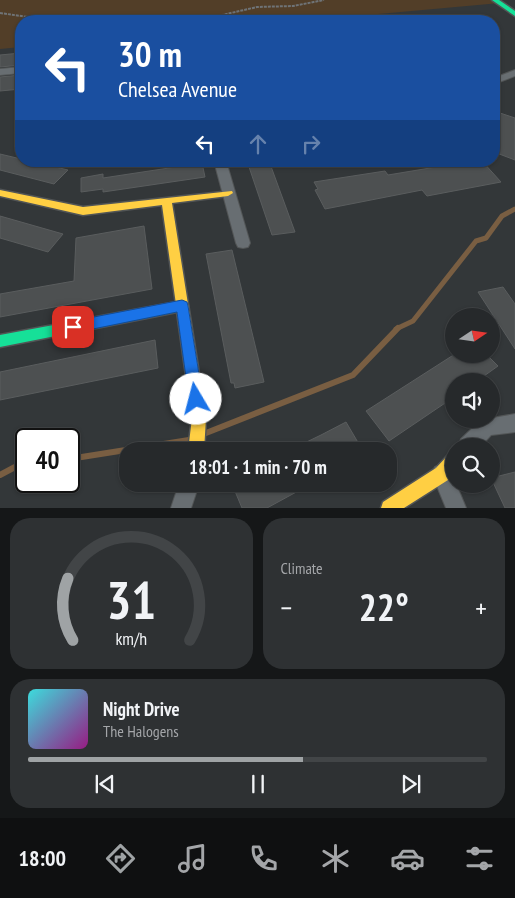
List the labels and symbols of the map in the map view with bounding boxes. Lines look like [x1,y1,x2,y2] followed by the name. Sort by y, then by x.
[52,306,94,348] pin
[445,308,500,362] north arrow
[169,372,221,424] position arrow
[15,428,80,493] speed limit sign: 40

